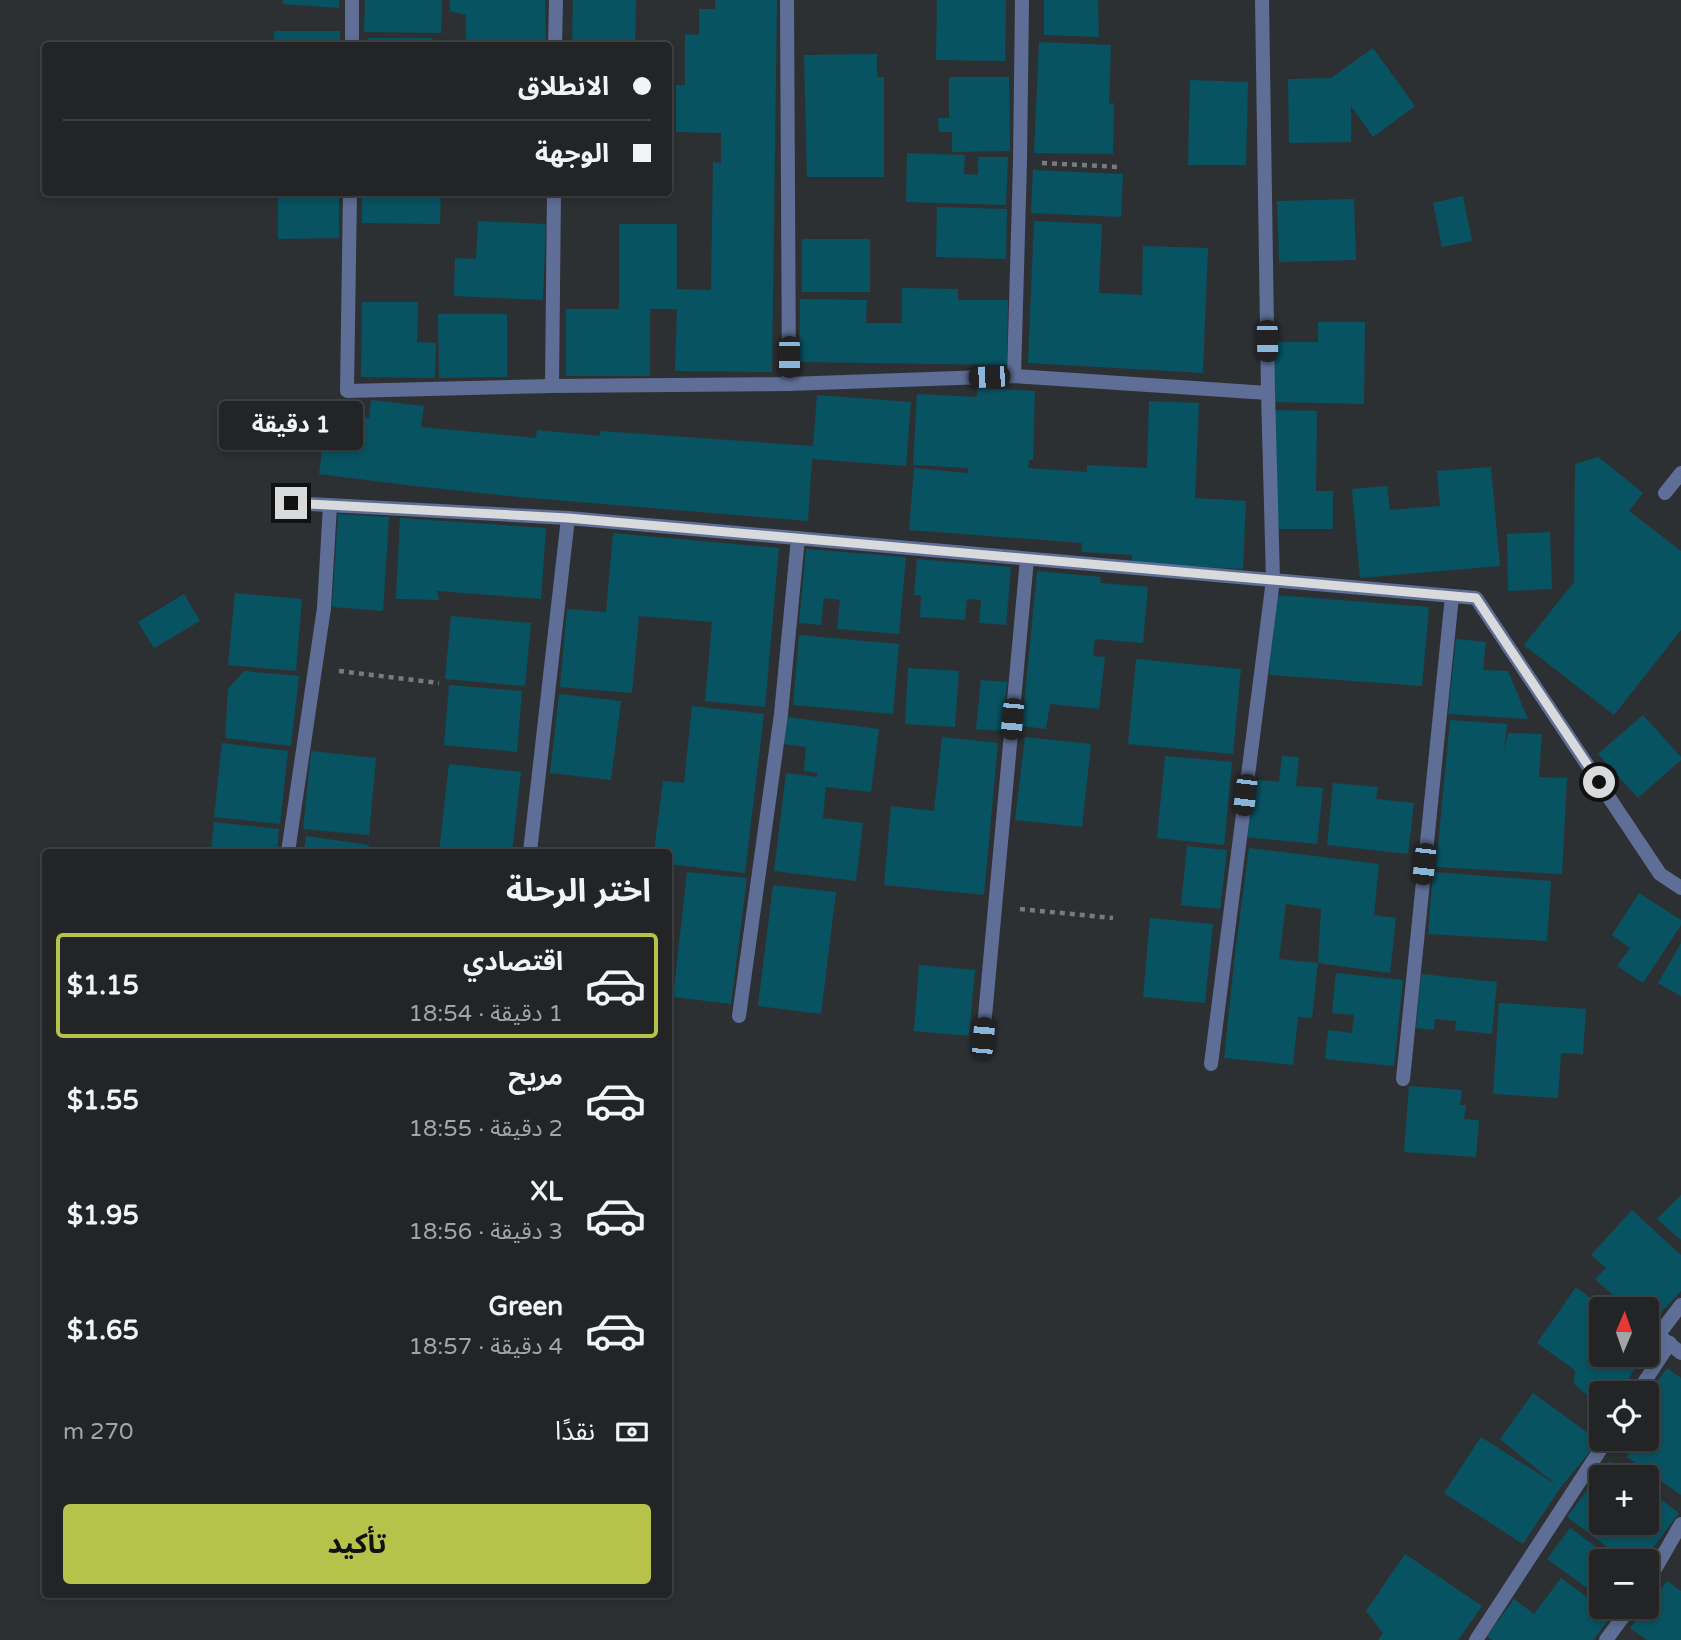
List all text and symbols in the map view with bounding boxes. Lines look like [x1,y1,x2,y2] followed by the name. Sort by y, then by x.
[518,71,609,102] text: الانطلاق
[535,138,609,169] text: الوجهة
[1257,320,1278,362] car
[779,336,800,378] car
[968,366,1011,388] car
[219,402,363,450] callout: 1 دقيقة
[252,411,330,439] text: 1 دقيقة
[275,487,307,519] route end
[1000,697,1025,741] car
[1583,766,1615,798] route start
[1233,773,1258,817] car
[1412,842,1437,886] car
[506,872,651,910] text: اختر الرحلة
[463,946,563,977] text: اقتصادي
[584,954,647,1017] icon: car
[67,970,139,1001] text: $1.15
[408,1000,563,1028] text: 1 دقيقة · 18:54
[971,1016,996,1060] car
[508,1061,563,1092] text: مريح
[584,1069,647,1132] icon: car
[67,1085,139,1116] text: $1.55
[408,1115,563,1143] text: 2 دقيقة · 18:55
[531,1176,563,1207] text: XL
[584,1184,647,1247] icon: car
[67,1200,139,1231] text: $1.95
[408,1218,563,1246] text: 3 دقيقة · 18:56
[488,1291,563,1322] text: Green
[1589,1297,1659,1367] north arrow
[1589,1297,1659,1619] map controls
[584,1299,647,1362] icon: car
[67,1315,139,1346] text: $1.65
[408,1333,563,1361] text: 4 دقيقة · 18:57
[1589,1381,1659,1451] button: locate
[613,1413,651,1451] icon: cash
[555,1416,595,1447] text: نقدًا
[63,1418,133,1446] text: 270 m
[1589,1465,1659,1535] button: +
[63,1504,651,1584] button: تأكيد
[1589,1549,1659,1619] button: −

